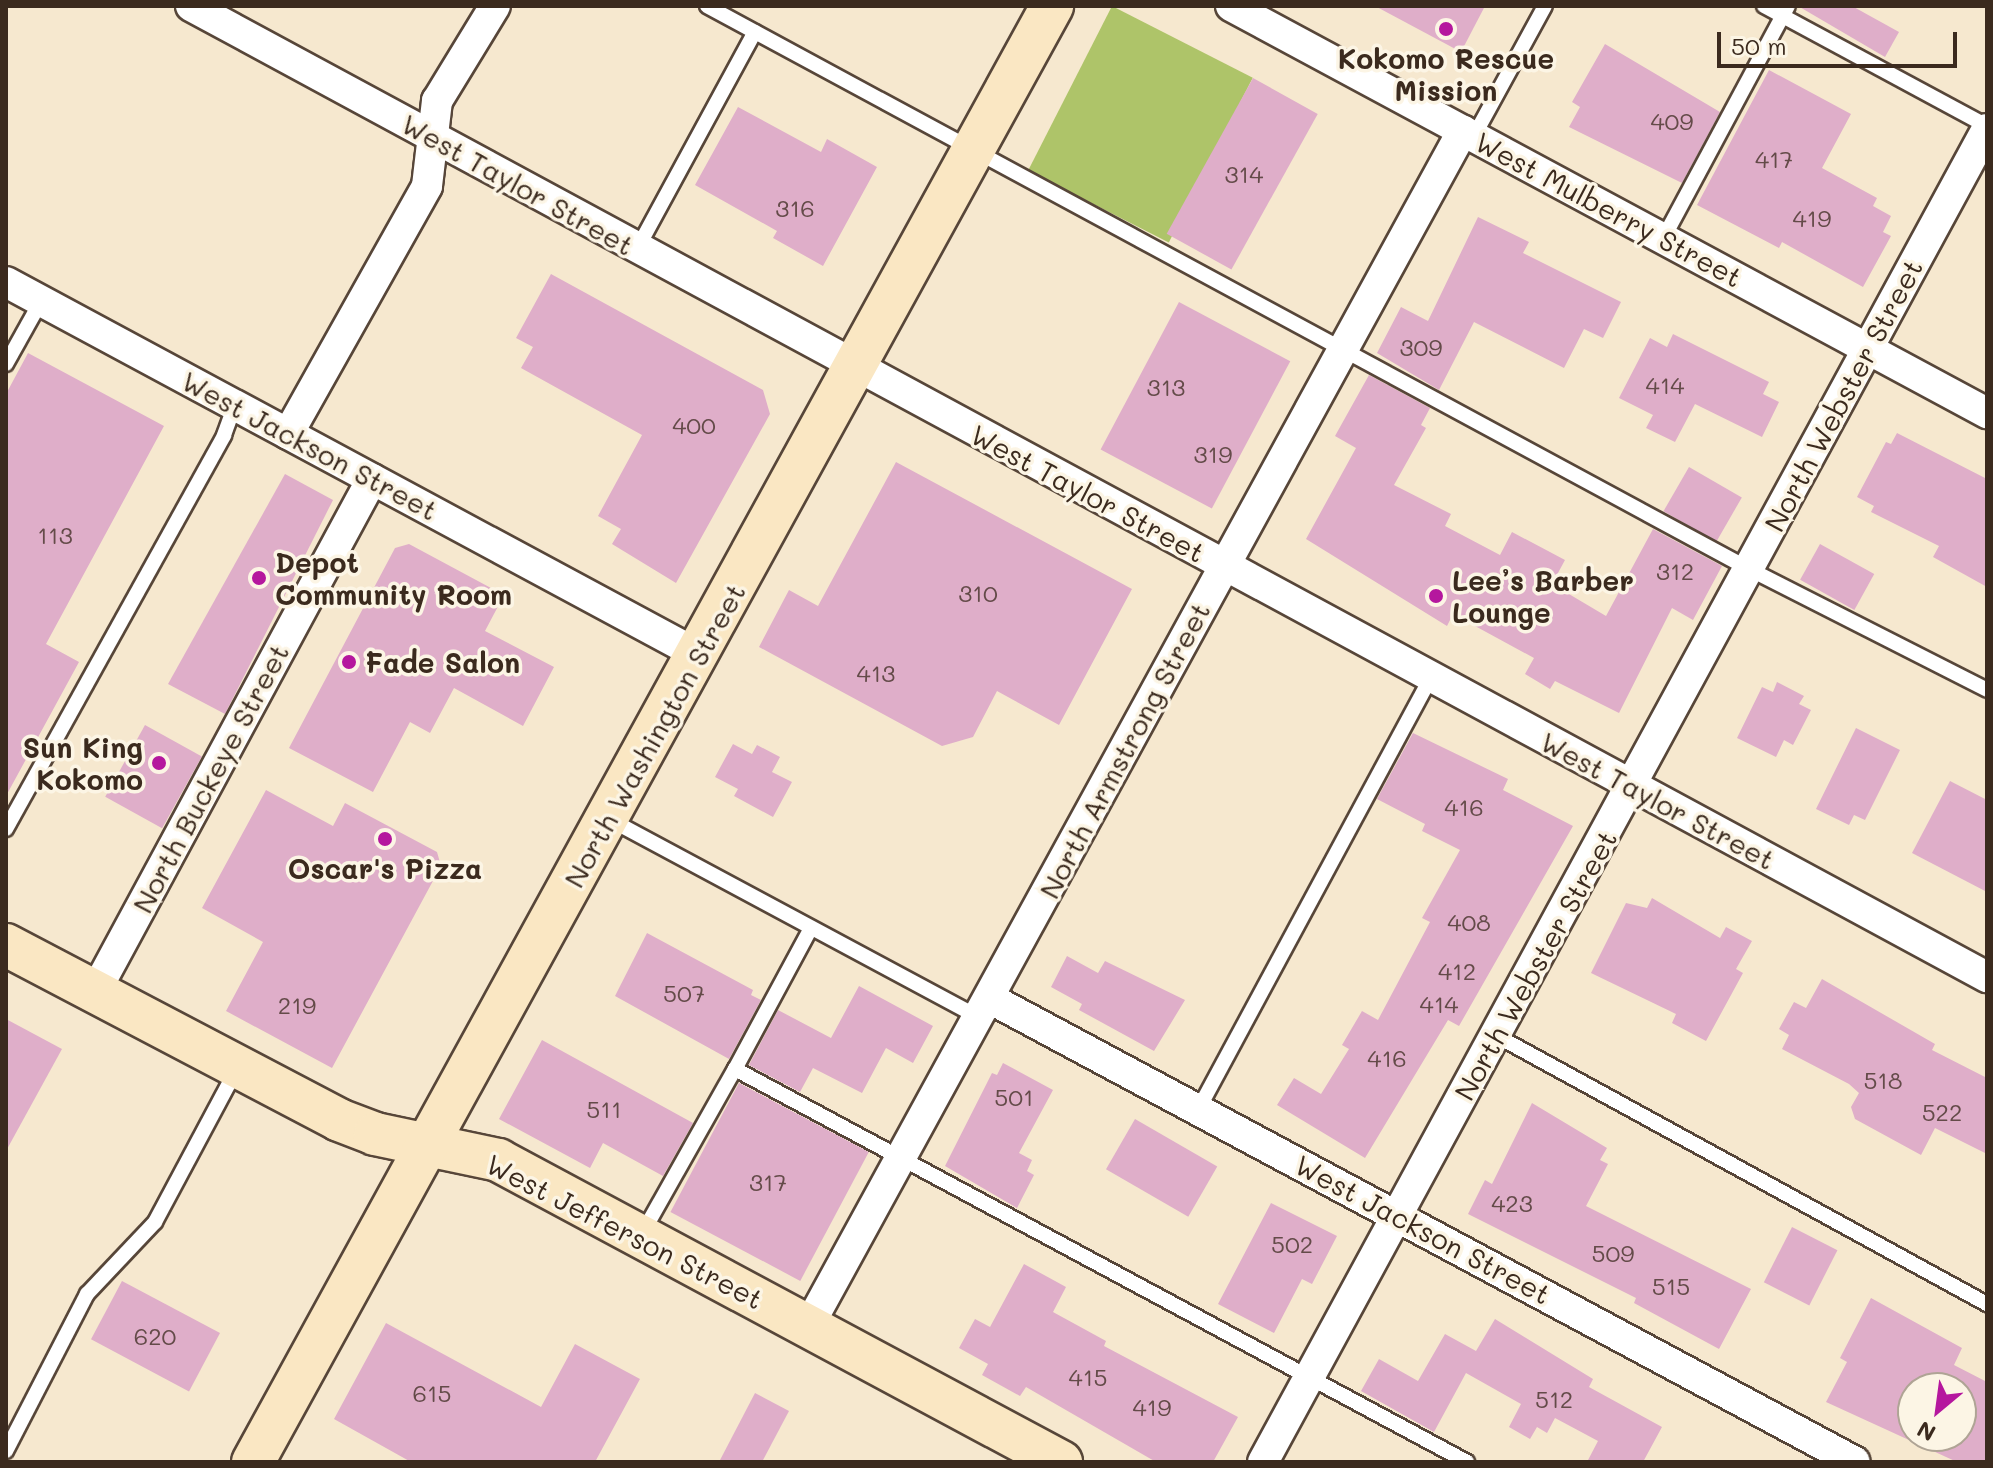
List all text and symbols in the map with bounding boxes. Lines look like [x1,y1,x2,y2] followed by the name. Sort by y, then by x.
[1721,16,1961,66] scale bar
[1437,20,1455,38] marker: Kokomo Rescue Mission
[1731,30,1787,61] text: 50 m
[1338,41,1554,107] place label: Kokomo Rescue Mission
[396,106,640,262] street label: West Taylor Street
[1650,107,1694,135] house number: 409
[1470,124,1748,294] street label: West Mulberry Street
[1755,145,1793,173] house number: 417
[1225,160,1263,188] house number: 314
[775,194,815,222] house number: 316
[1793,204,1831,232] house number: 419
[1757,253,1929,537] street label: North Webster Street
[1399,333,1443,361] house number: 309
[176,363,444,527] street label: West Jackson Street
[1646,371,1684,399] house number: 414
[1147,373,1185,401] house number: 313
[672,411,716,439] house number: 400
[965,417,1211,569] street label: West Taylor Street
[1194,440,1232,468] house number: 319
[37,521,73,549] house number: 113
[275,545,512,611] place label: Depot Community Room
[1656,557,1694,585] house number: 312
[1452,563,1634,629] place label: Lee’s Barber Lounge
[250,569,268,587] marker: Depot Community Room
[556,577,752,893] street label: North Washington Street
[958,579,998,607] house number: 310
[1427,587,1445,605] marker: Lee’s Barber Lounge
[1032,596,1216,904] street label: North Armstrong Street
[125,638,295,918] street label: North Buckeye Street
[365,645,520,679] place label: Fade Salon
[340,653,358,671] marker: Fade Salon
[857,659,895,687] house number: 413
[1535,724,1781,876] street label: West Taylor Street
[23,730,143,796] place label: Sun King Kokomo
[150,754,168,772] marker: Sun King Kokomo
[1444,793,1484,821] house number: 416
[1447,824,1623,1106] street label: North Webster Street
[376,830,394,848] marker: Oscar's Pizza
[288,851,482,885] place label: Oscar's Pizza
[1447,908,1491,936] house number: 408
[1438,957,1476,985] house number: 412
[663,979,705,1007] house number: 507
[1420,990,1458,1018] house number: 414
[278,991,316,1019] house number: 219
[1367,1044,1407,1072] house number: 416
[1863,1066,1903,1094] house number: 518
[994,1083,1034,1111] house number: 501
[586,1095,622,1123] house number: 511
[1922,1098,1962,1126] house number: 522
[481,1146,769,1316] street label: West Jefferson Street
[1289,1147,1557,1311] street label: West Jackson Street
[749,1168,787,1196] house number: 317
[1491,1189,1533,1217] house number: 423
[1271,1230,1313,1258] house number: 502
[1592,1239,1634,1267] house number: 509
[1652,1272,1690,1300] house number: 515
[134,1322,176,1350] house number: 620
[1069,1363,1107,1391] house number: 415
[1897,1372,1977,1452] north arrow
[412,1379,452,1407] house number: 615
[1535,1385,1573,1413] house number: 512
[1133,1393,1171,1421] house number: 419
[1912,1415,1940,1448] text: N

